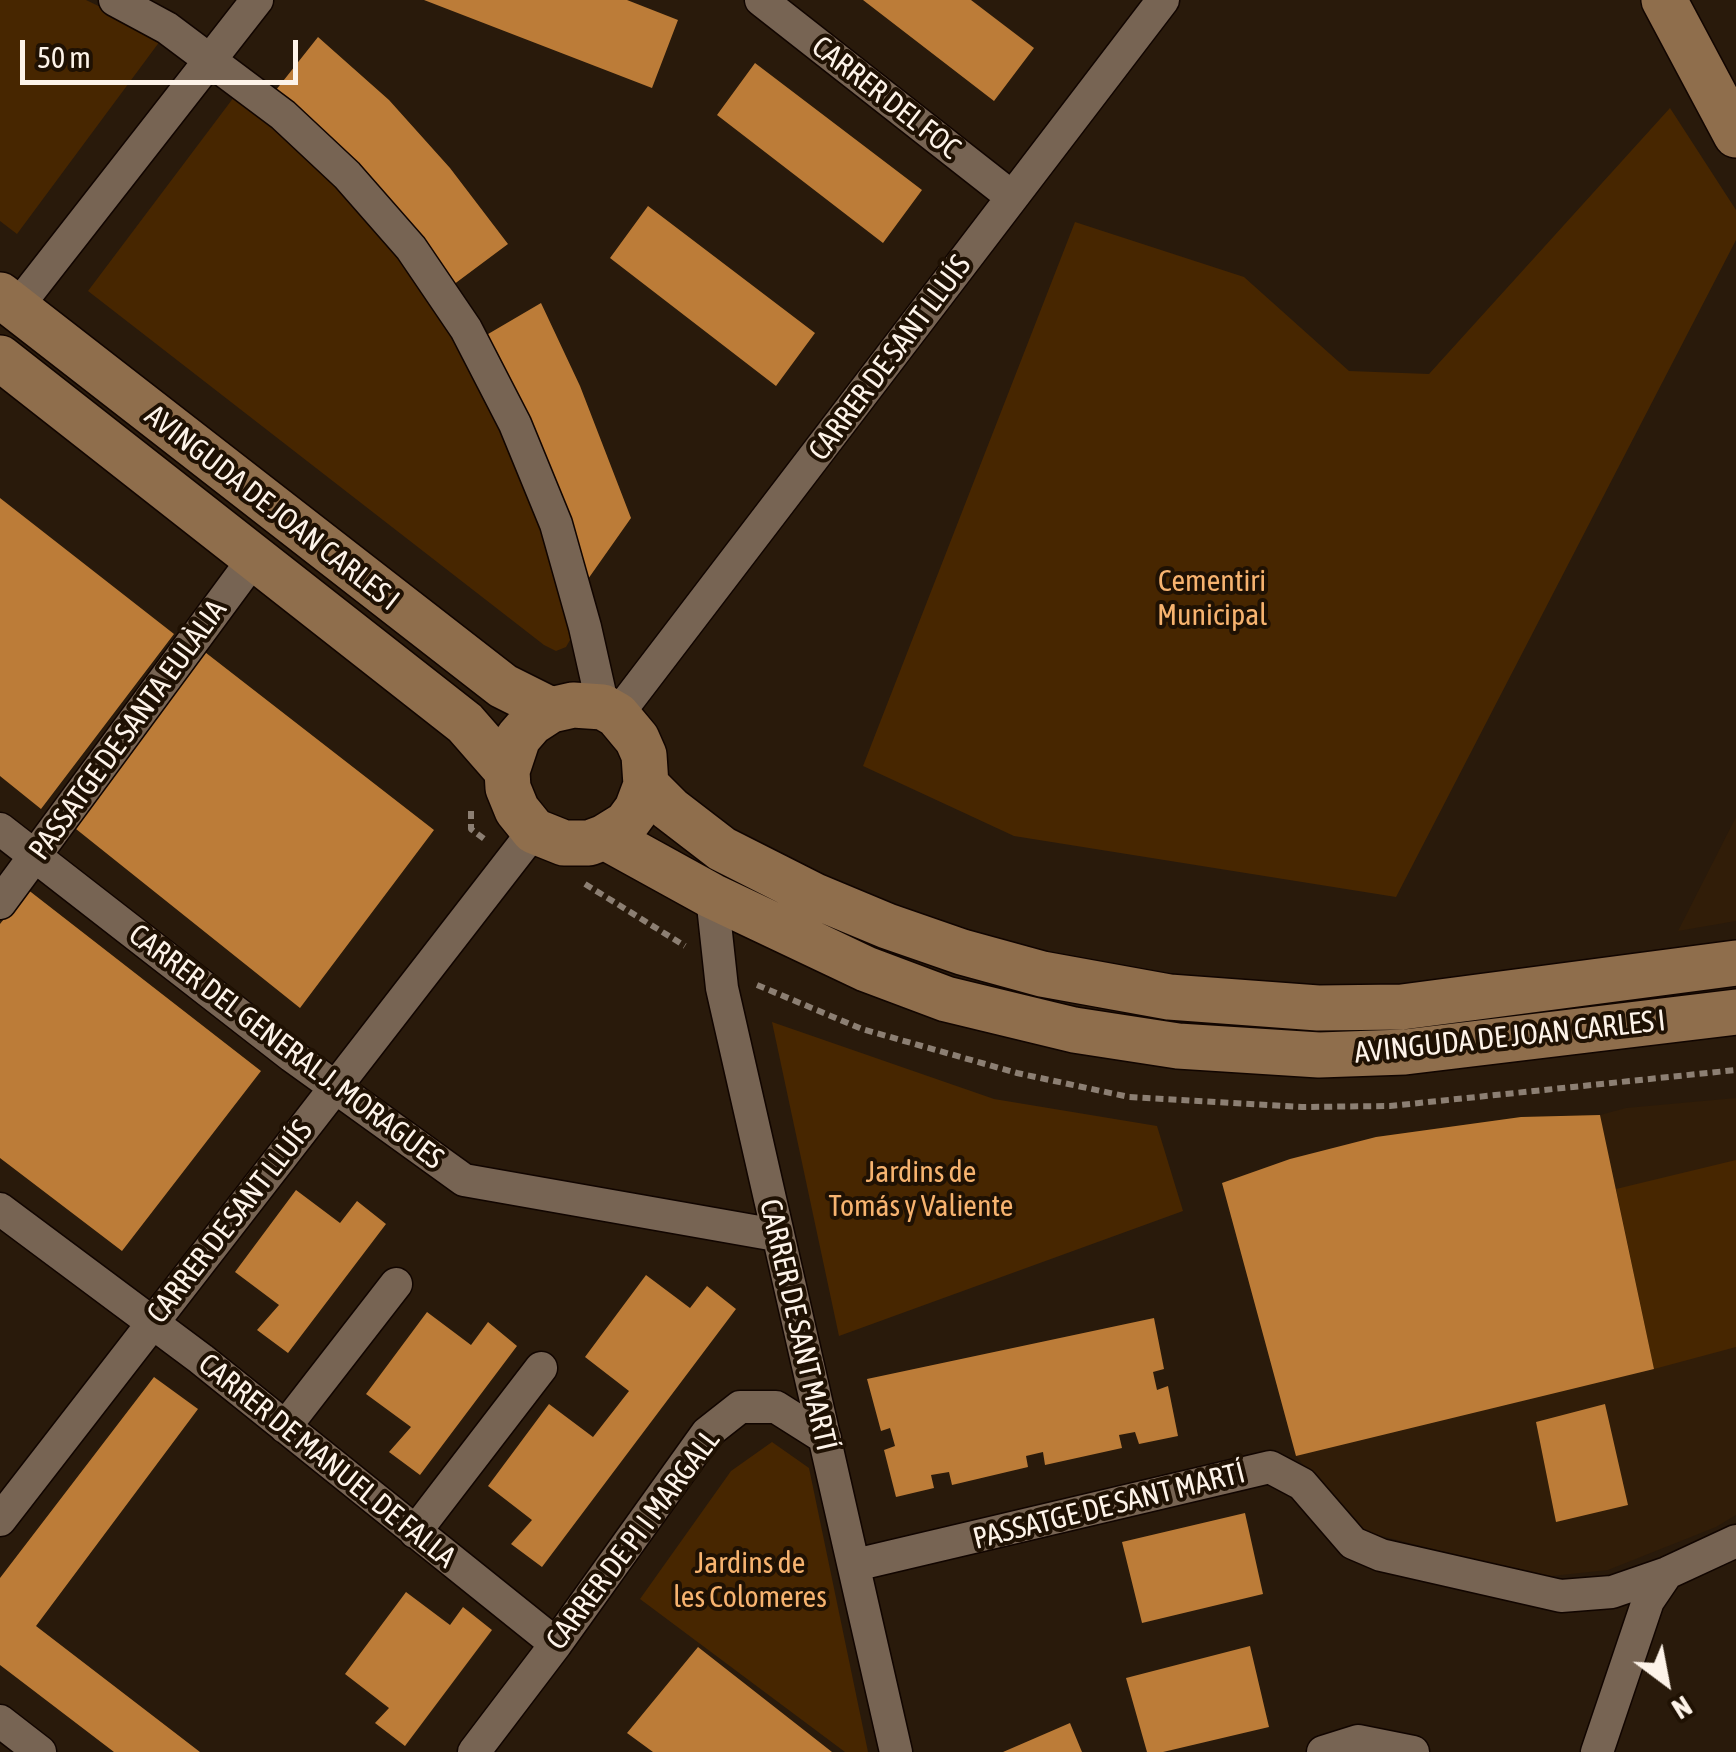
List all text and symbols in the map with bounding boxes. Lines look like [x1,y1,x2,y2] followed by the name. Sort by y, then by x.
[25,20,302,82] scale bar
[805,29,967,167] street label: CARRER DEL FOC
[37,40,91,74] text: 50 m
[801,248,979,468] street label: CARRER DE SANT LLUÍS
[138,398,406,618] street label: AVINGUDA DE JOAN CARLES I
[1157,564,1267,634] park label: Cementiri Municipal
[22,593,234,867] street label: PASSATGE DE SANTA EULÀLIA
[122,917,450,1177] street label: CARRER DEL GENERAL J. MORAGUES
[1353,1003,1667,1071] street label: AVINGUDA DE JOAN CARLES I
[140,1114,320,1330] street label: CARRER DE SANT LLUÍS
[829,1155,1013,1226] park label: Jardins de Tomás y Valiente
[752,1196,844,1454] street label: CARRER DE SANT MARTÍ
[191,1346,463,1576] street label: CARRER DE MANUEL DE FALLA
[539,1423,727,1657] street label: CARRER DE PI I MARGALL
[969,1455,1249,1557] street label: PASSATGE DE SANT MARTÍ
[673,1546,827,1616] park label: Jardins de les Colomeres
[1616,1632,1716,1732] north arrow
[1666,1689,1697,1725] text: N

